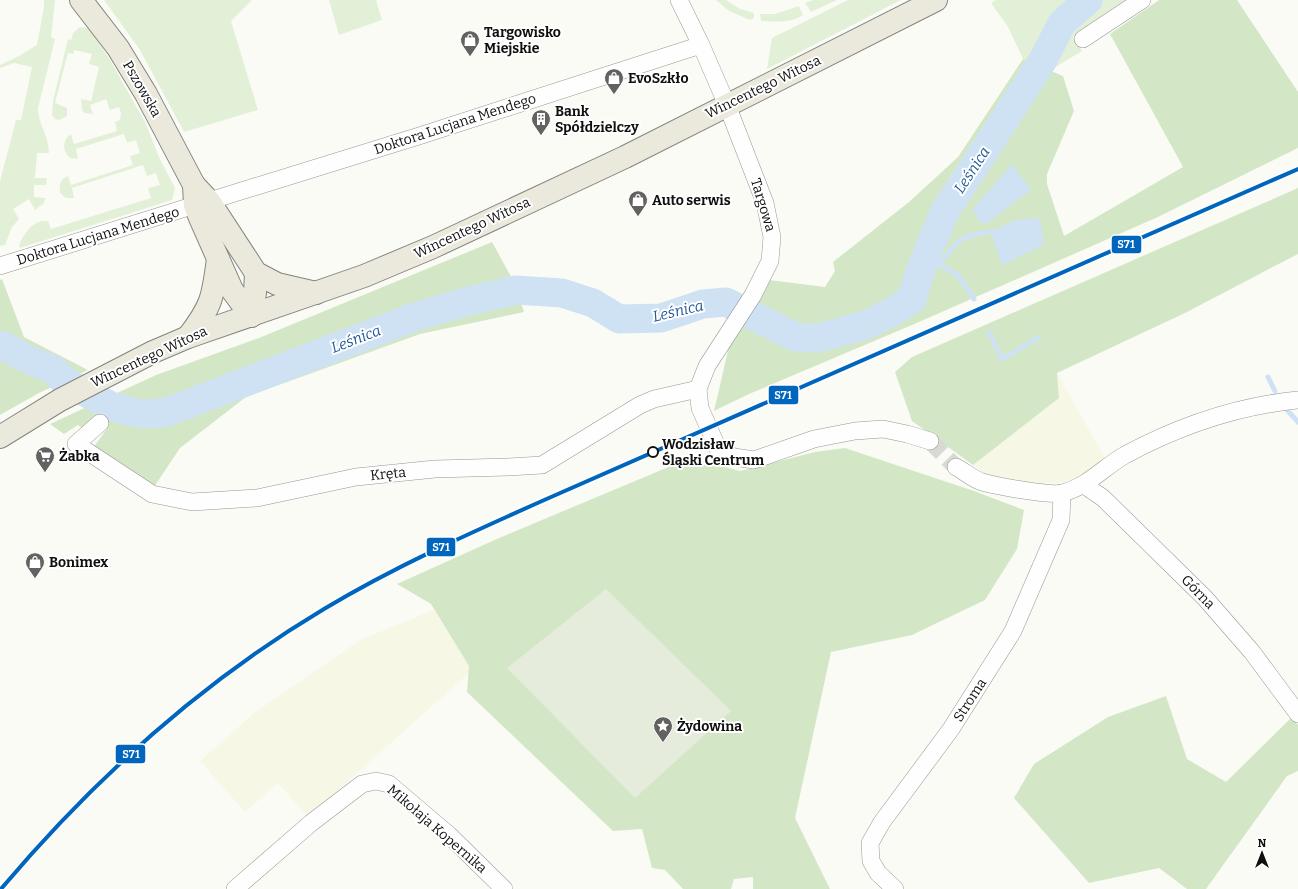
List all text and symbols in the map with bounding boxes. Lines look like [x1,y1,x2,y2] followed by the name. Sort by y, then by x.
[484,24,561,57] place label: Targowisko Miejskie
[459,29,481,57] shop icon: Targowisko Miejskie
[702,52,824,122] street label: Wincentego Witosa
[119,58,165,120] street label: Pszowska
[603,67,625,95] shop icon: EvoSzkło
[628,70,689,87] place label: EvoSzkło
[372,90,538,158] street label: Doktora Lucjana Mendego
[555,103,639,136] place label: Bank Spółdzielczy
[530,108,552,136] building icon: Bank Spółdzielczy
[950,143,994,197] water label: Leśnica
[747,176,779,234] street label: Targowa
[627,189,649,217] shop icon: Auto serwis
[652,192,731,209] place label: Auto serwis
[411,193,533,262] street label: Wincentego Witosa
[15,203,181,269] street label: Doktora Lucjana Mendego
[1111,235,1142,254] line badge: S71
[1117,238,1135,251] text: S71
[651,296,705,326] water label: Leśnica
[329,321,383,357] water label: Leśnica
[88,322,210,391] street label: Wincentego Witosa
[768,385,799,405] line badge: S71
[774,389,792,402] text: S71
[662,436,765,469] place label: Wodzisław Śląski Centrum
[34,445,56,473] supermarket icon: Żabka
[647,446,659,458] marker: Wodzisław Śląski Centrum
[59,447,100,465] place label: Żabka
[369,464,407,484] street label: Kręta
[426,537,456,557] line badge: S71
[432,541,450,554] text: S71
[24,551,46,579] shop icon: Bonimex
[49,554,108,571] place label: Bonimex
[1178,571,1219,613] street label: Górna
[950,675,990,725] street label: Stroma
[652,715,674,743] place icon: Żydowina
[677,717,742,735] place label: Żydowina
[115,744,146,764] line badge: S71
[122,748,140,761] text: S71
[384,781,491,877] street label: Mikołaja Kopernika
[1242,833,1282,873] north arrow
[1258,837,1267,850] text: N

